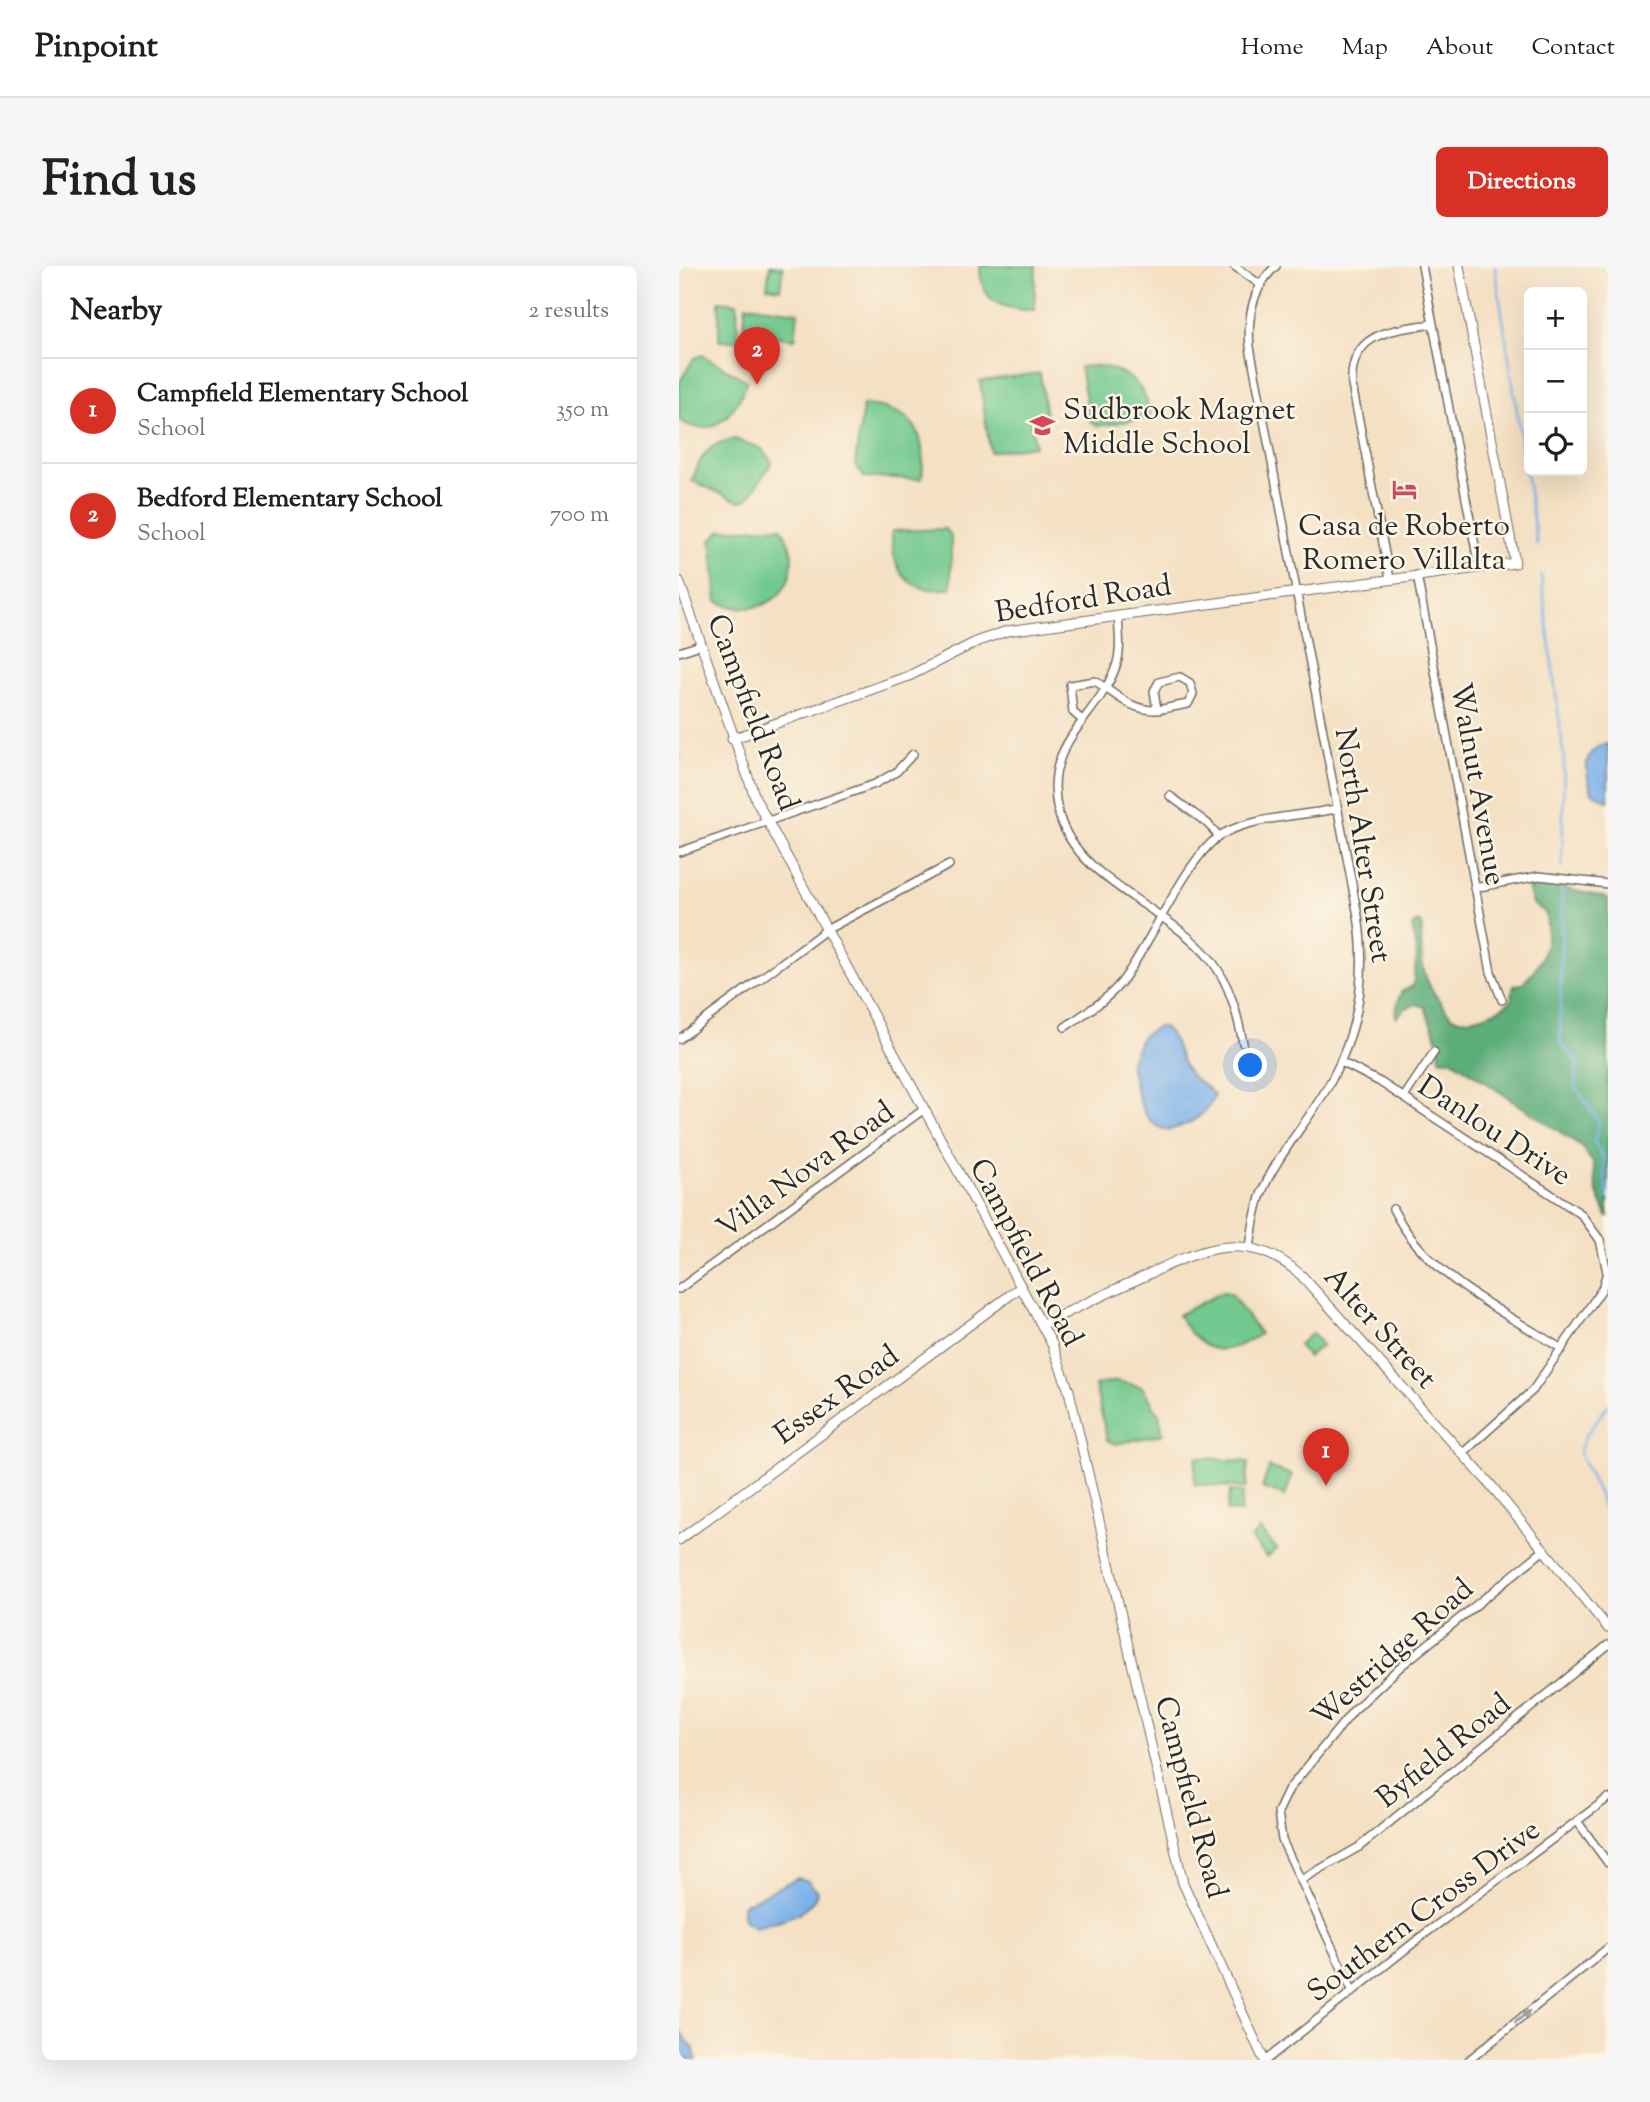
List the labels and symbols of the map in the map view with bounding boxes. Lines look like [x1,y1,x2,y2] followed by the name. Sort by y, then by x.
[734,327,780,385] pin: 2
[1063,390,1296,467] place label: Sudbrook Magnet Middle School
[1029,412,1057,440] school or university icon: Sudbrook Magnet Middle School
[1390,476,1418,504] hotel icon: Casa de Roberto Romero Villalta
[1298,506,1510,583] place label: Casa de Roberto Romero Villalta
[992,565,1175,636] street label: Bedford Road
[694,608,809,818] street label: Campfield Road
[1438,680,1516,889] street label: Walnut Avenue
[1322,725,1401,966] street label: North Alter Street
[1233,1048,1267,1082] your location
[1408,1066,1579,1198] street label: Danlou Drive
[709,1092,904,1250] street label: Villa Nova Road
[957,1151,1093,1355] street label: Campfield Road
[1312,1258,1446,1399] street label: Alter Street
[766,1336,909,1456] street label: Essex Road
[1303,1428,1349,1486] pin: 1
[1303,1569,1484,1738] street label: Westridge Road
[1368,1684,1521,1820] street label: Byfield Road
[1142,1692,1237,1904] street label: Campfield Road
[1299,1810,1550,2014] street label: Southern Cross Drive
[1512,2010,1530,2025] one-way arrow

